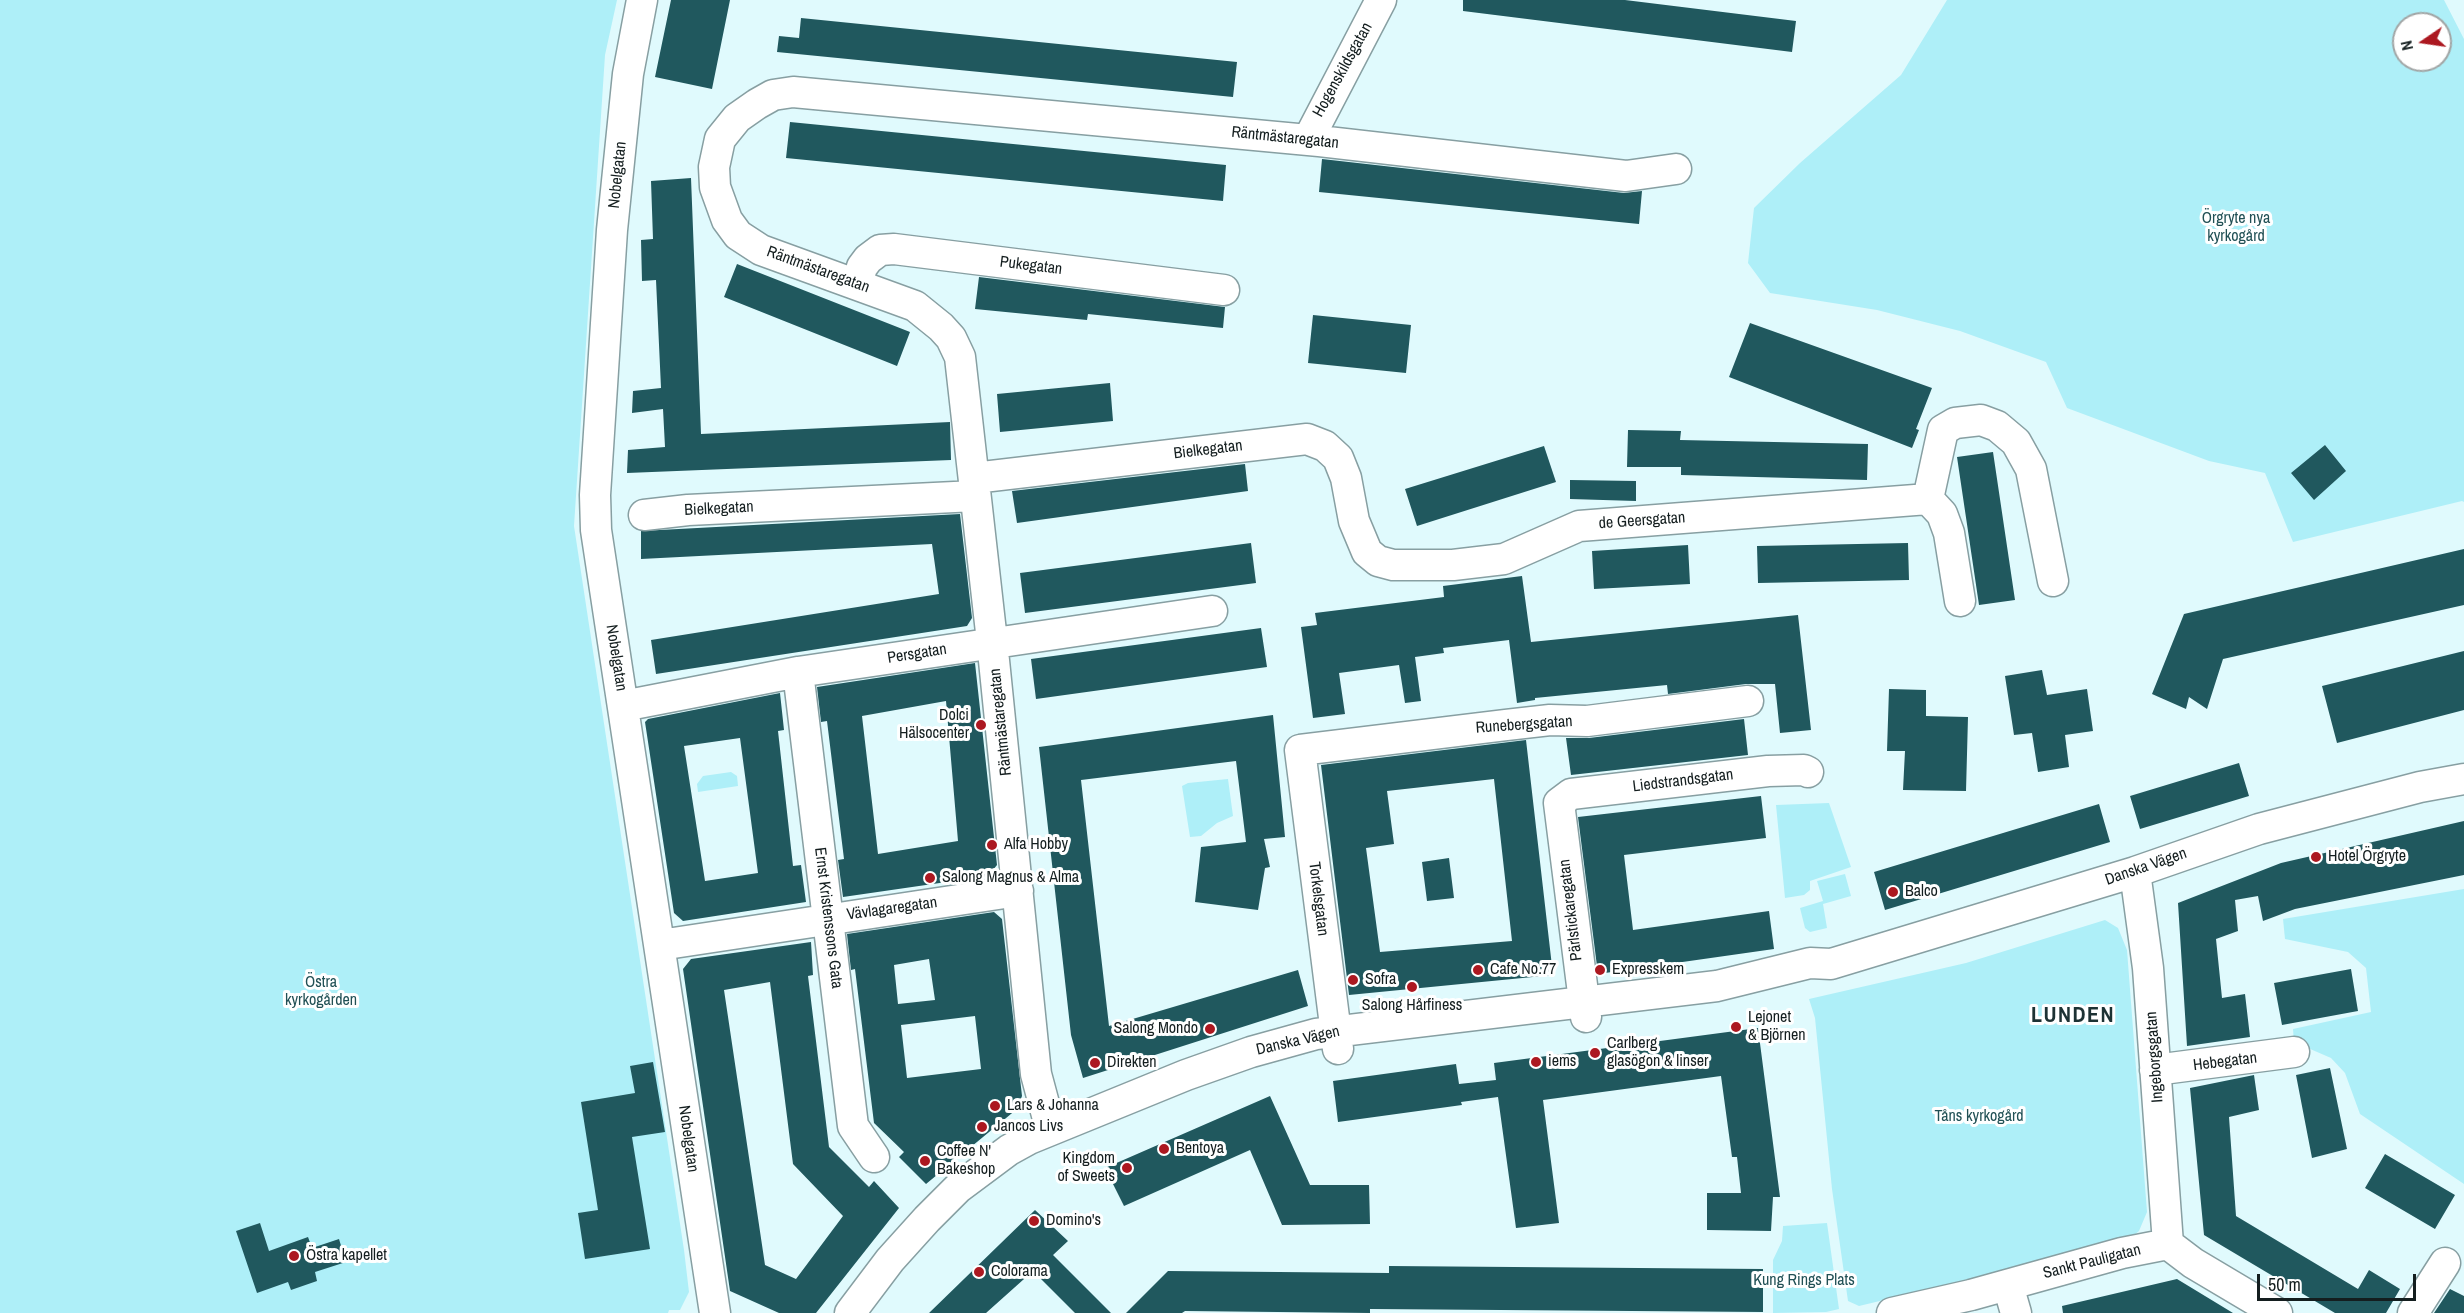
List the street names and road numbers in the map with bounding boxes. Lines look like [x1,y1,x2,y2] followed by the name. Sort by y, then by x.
[1309,19,1377,121] street label: Hogenskildsgatan
[1230,123,1340,153] street label: Räntmästaregatan
[605,141,631,209] street label: Nobelgatan
[764,243,872,297] street label: Räntmästaregatan
[999,253,1063,279] street label: Pukegatan
[1172,436,1244,464] street label: Bielkegatan
[684,498,754,520] street label: Bielkegatan
[1598,508,1686,534] street label: de Geersgatan
[601,623,631,693] street label: Nobelgatan
[886,640,948,668] street label: Persgatan
[986,667,1016,777] street label: Räntmästaregatan
[1475,712,1573,738] street label: Runebergsgatan
[1632,765,1734,797] street label: Liedstrandsgatan
[2103,844,2189,890] street label: Danska Vägen
[810,846,846,990] street label: Ernst Kristenssons Gata
[1555,858,1587,962] street label: Pärlstickaregatan
[1304,861,1332,937] street label: Torkelsgatan
[846,893,938,925] street label: Vävlagaregatan
[2142,1011,2168,1103] street label: Ingeborgsgatan
[1254,1022,1342,1060] street label: Danska Vägen
[2192,1049,2258,1075] street label: Hebegatan
[674,1104,702,1174] street label: Nobelgatan
[2041,1241,2143,1283] street label: Sankt Pauligatan

